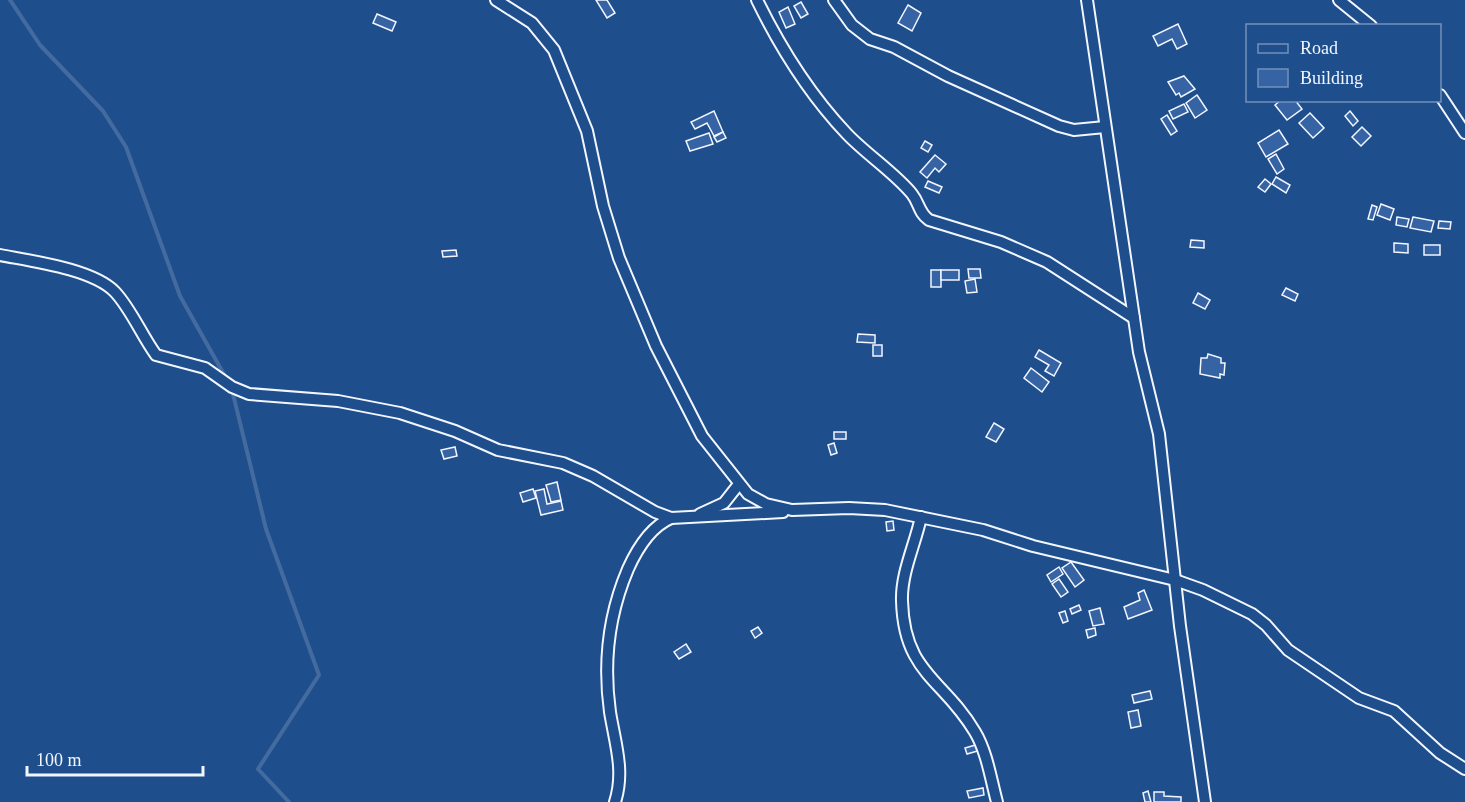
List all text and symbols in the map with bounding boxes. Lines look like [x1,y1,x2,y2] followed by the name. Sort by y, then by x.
[1246,24,1441,102] legend
[1300,38,1338,58] text: Road
[1300,68,1363,88] text: Building
[27,739,202,777] scale bar
[36,750,82,770] text: 100 m

